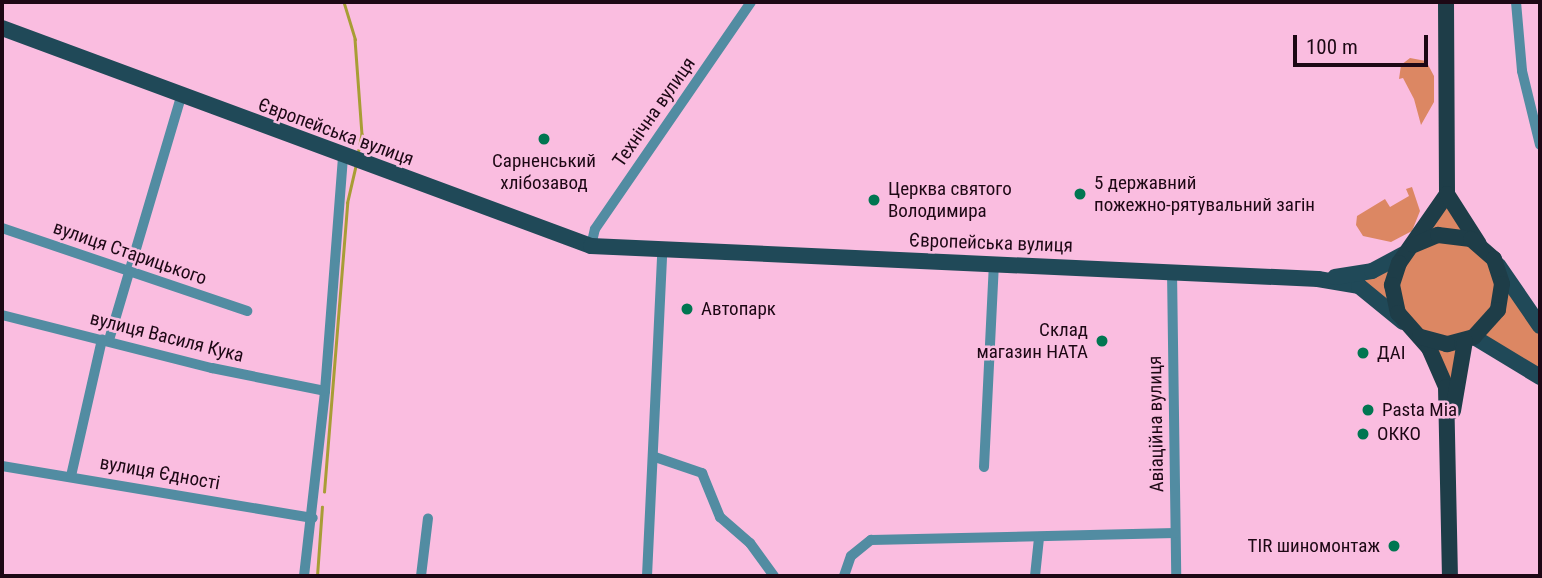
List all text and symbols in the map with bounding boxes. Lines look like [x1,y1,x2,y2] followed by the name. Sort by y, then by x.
[1297,21,1432,65] scale bar
[1306,35,1358,59] text: 100 m
[608,53,700,171] street label: Технічна вулиця
[255,93,417,171] street label: Європейська вулиця
[536,131,552,147] marker: Сарненський хлібозавод
[492,150,596,194] place label: Сарненський хлібозавод
[1094,172,1315,216] place label: 5 державний пожежно-рятувальний загін
[888,178,1012,222] place label: Церква святого Володимира
[1072,186,1088,202] marker: 5 державний пожежно-рятувальний загін
[866,192,882,208] marker: Церква святого Володимира
[50,216,210,290] street label: вулиця Старицького
[909,229,1073,257] street label: Європейська вулиця
[701,298,776,320] place label: Автопарк
[679,301,695,317] marker: Автопарк
[88,307,246,367] street label: вулиця Василя Кука
[976,319,1088,363] place label: Склад магазин НАТА
[1094,333,1110,349] marker: Склад магазин НАТА
[1377,342,1405,364] place label: ДАІ
[1355,345,1371,361] marker: ДАІ
[1143,355,1169,493] street label: Авіаційна вулиця
[1382,399,1457,421] place label: Pasta Mia
[1360,402,1376,418] marker: Pasta Mia
[1377,423,1421,445] place label: ОККО
[1355,426,1371,442] marker: ОККО
[98,451,222,495] street label: вулиця Єдності
[1248,535,1380,557] place label: TIR шиномонтаж
[1386,538,1402,554] marker: TIR шиномонтаж

